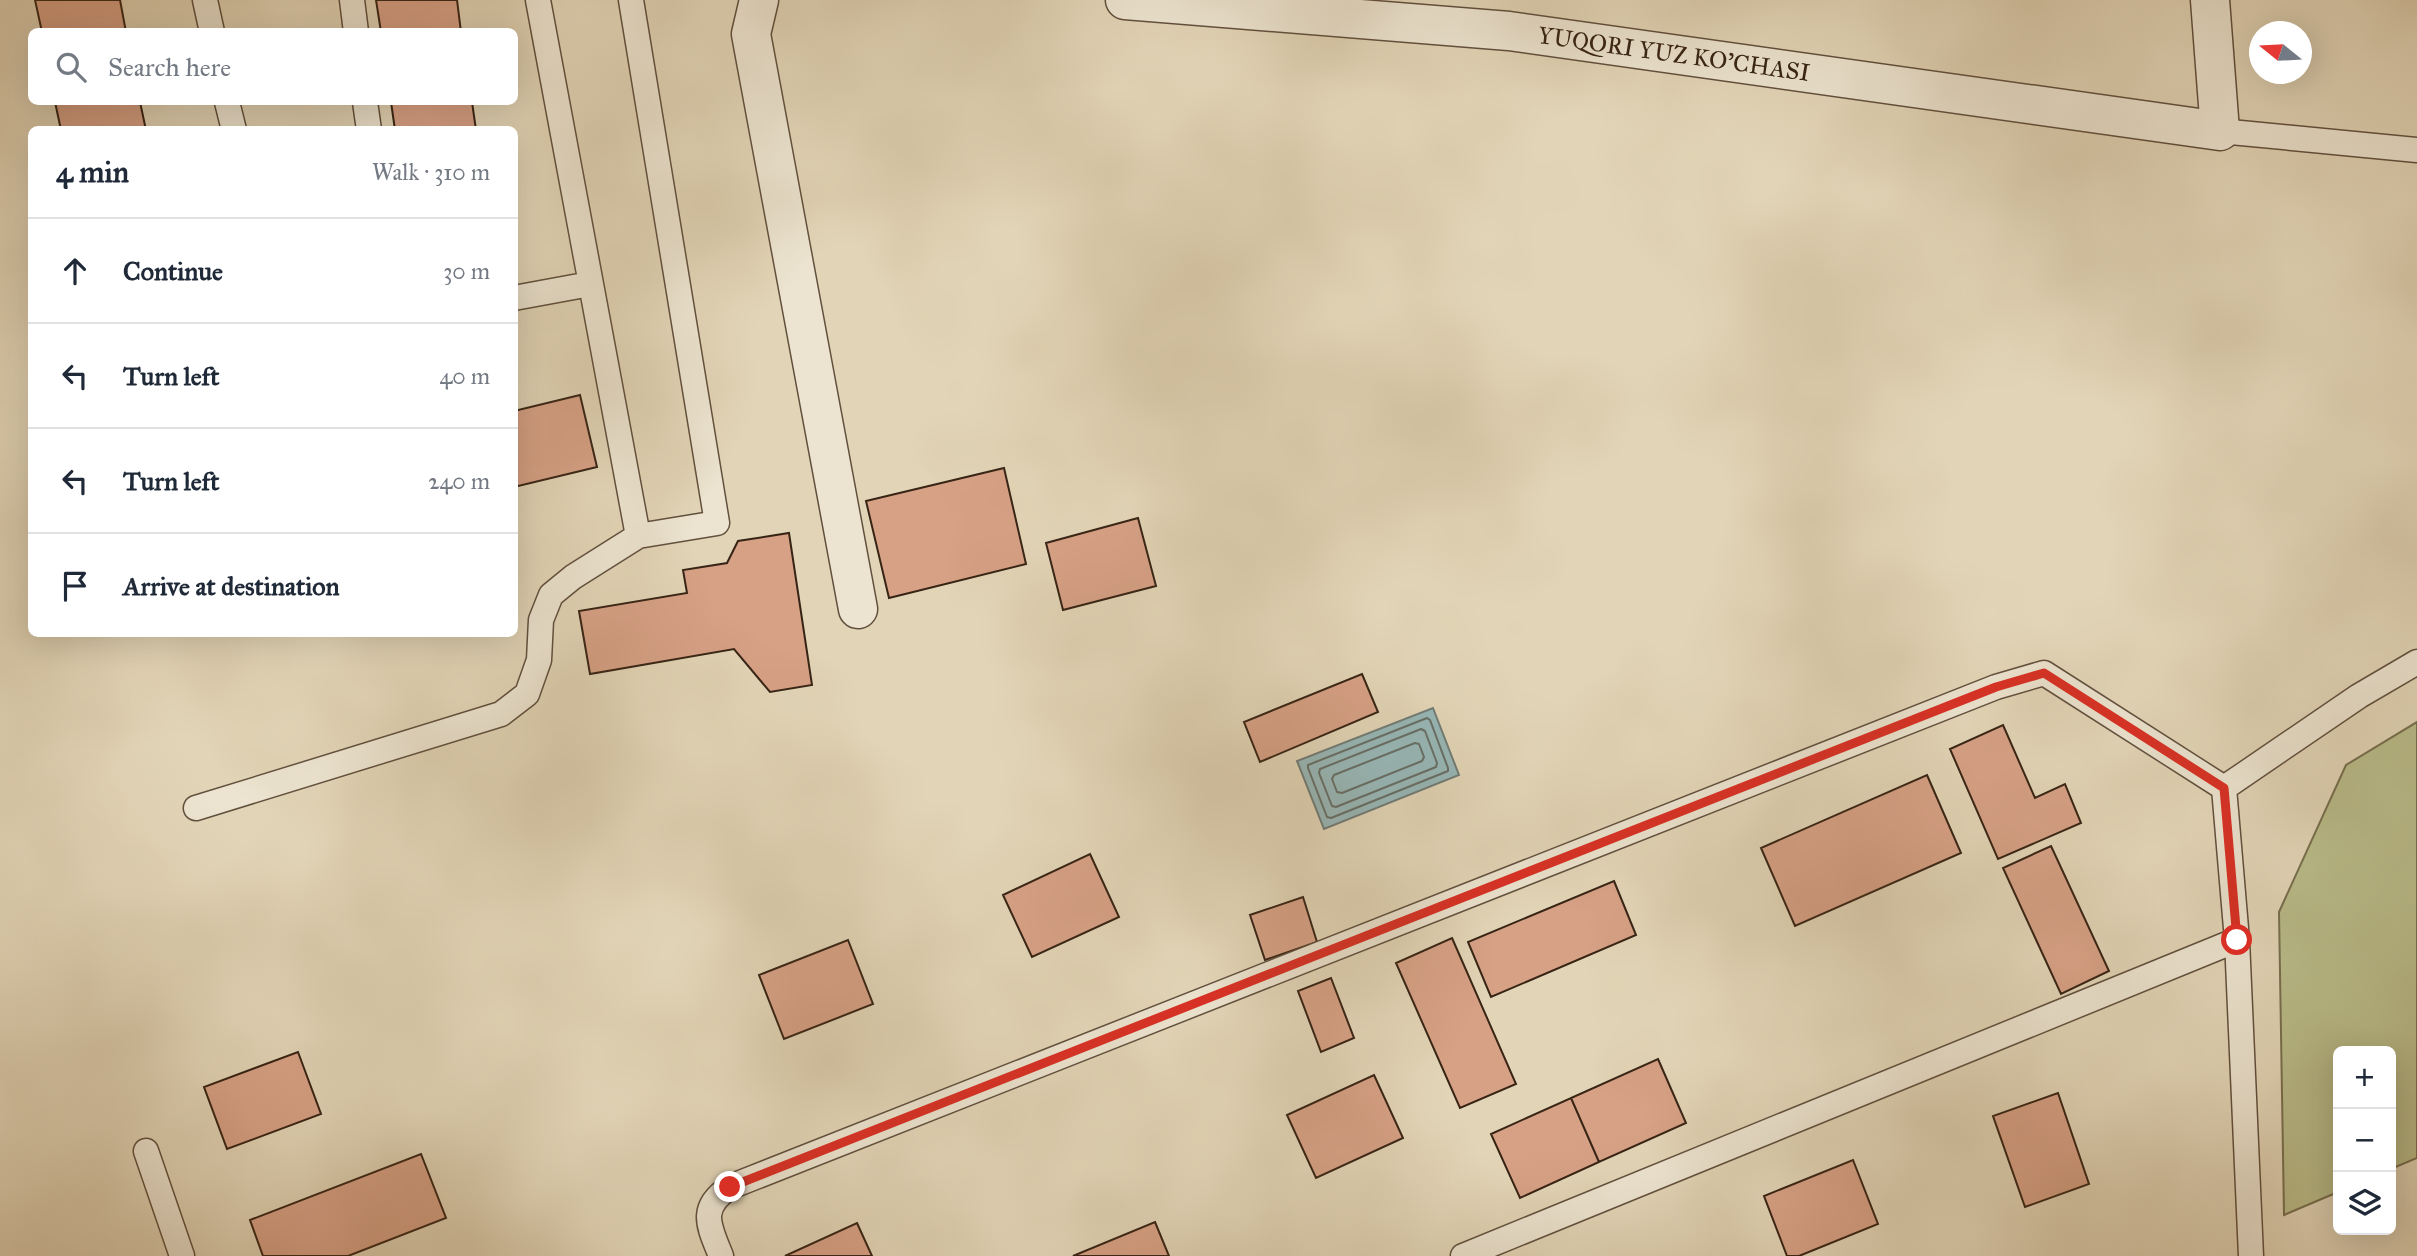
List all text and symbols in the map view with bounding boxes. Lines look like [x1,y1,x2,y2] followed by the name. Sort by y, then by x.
[1536,20,1812,88] street label: YUQORI YUZ KO'CHASI
[2249,21,2312,84] north arrow
[28,28,518,105] search box
[52,48,90,86] icon: search
[108,51,231,83] text: Search here
[56,154,129,190] text: 4 min
[372,158,490,186] text: Walk · 310 m
[56,252,94,290] icon: ahead
[123,255,223,287] text: Continue
[443,257,490,285] text: 30 m
[56,357,94,395] icon: left
[123,360,219,392] text: Turn left
[440,362,490,390] text: 40 m
[56,462,94,500] icon: left
[123,465,219,497] text: Turn left
[428,467,490,495] text: 240 m
[56,567,94,605] icon: arrive
[123,570,340,602] text: Arrive at destination
[2221,924,2252,955] route start
[2333,1046,2396,1235] map controls
[2333,1046,2396,1109] button: +
[2333,1109,2396,1172] button: −
[714,1171,745,1202] route end
[2333,1172,2396,1235] button: layers

